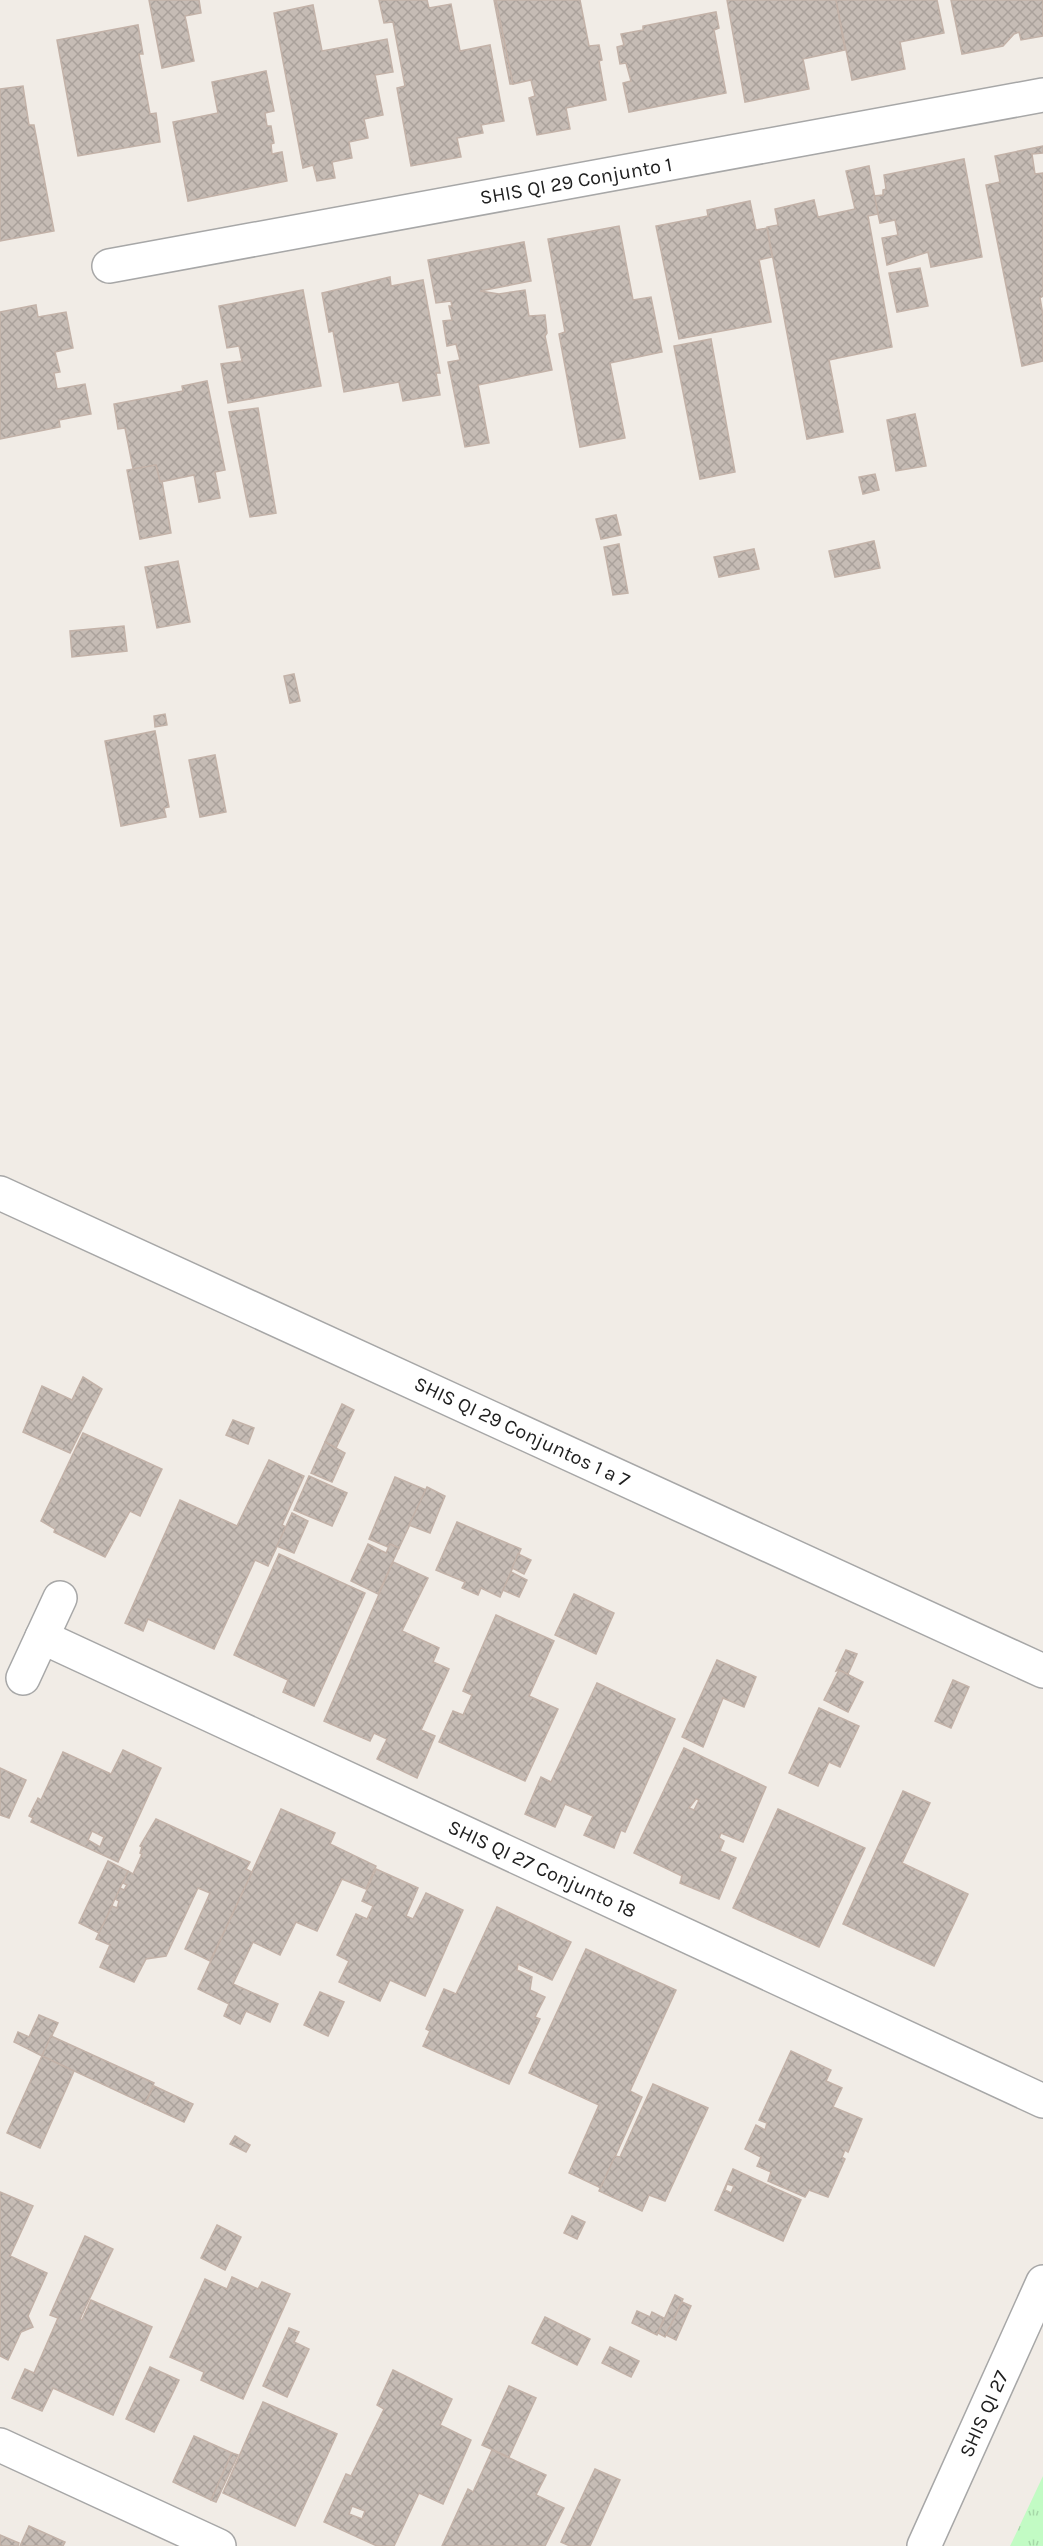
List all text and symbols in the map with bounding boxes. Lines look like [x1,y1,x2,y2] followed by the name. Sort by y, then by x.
[478,153,674,209] street label: SHIS QI 29 Conjunto 1
[411,1372,634,1492] street label: SHIS QI 29 Conjuntos 1 a 7
[444,1815,640,1923] street label: SHIS QI 27 Conjunto 18
[955,2367,1014,2461] street label: SHIS QI 27

